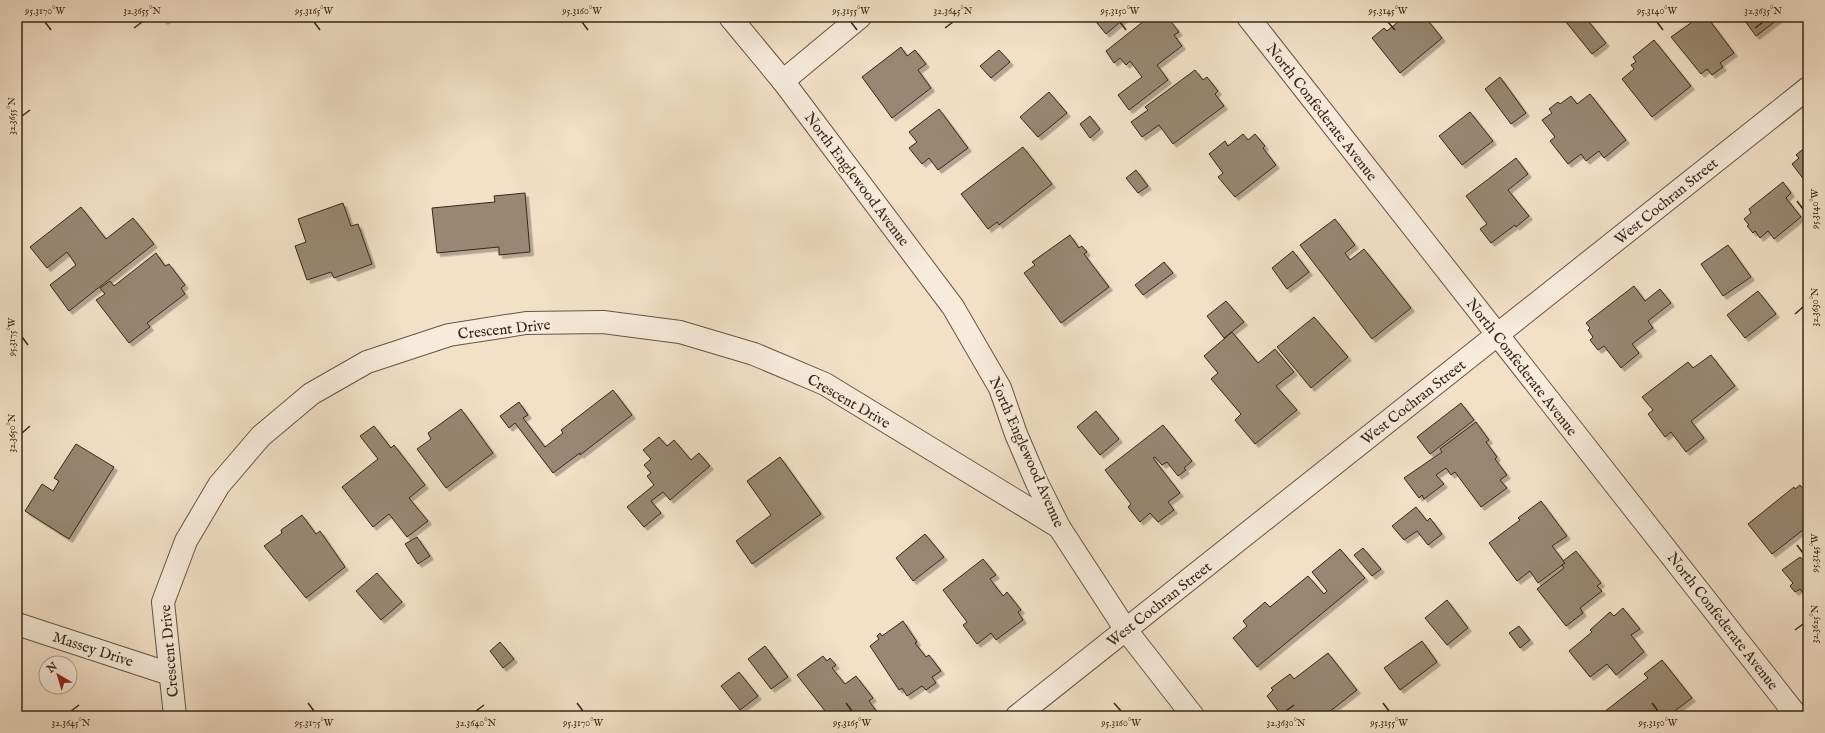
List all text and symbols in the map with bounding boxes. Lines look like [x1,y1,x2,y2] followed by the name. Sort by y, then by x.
[24,5,65,18] text: 95.3170°W
[123,5,161,18] text: 32.3655°N
[294,5,334,18] text: 95.3165°W
[561,5,602,18] text: 95.3160°W
[831,5,870,18] text: 95.3155°W
[934,5,973,18] text: 32.3645°N
[1100,5,1140,18] text: 95.3150°W
[1368,5,1408,18] text: 95.3145°W
[1636,5,1678,18] text: 95.3140°W
[1744,5,1782,18] text: 32.3635°N
[1262,40,1381,185] street label: North Confederate Avenue
[6,97,19,135] text: 32.3655°N
[800,109,913,250] street label: North Englewood Avenue
[1611,154,1722,249] street label: West Cochran Street
[1809,188,1822,230] text: 95.3140°W
[1809,287,1822,327] text: 32.3630°N
[1462,295,1581,440] street label: North Confederate Avenue
[457,315,551,344] street label: Crescent Drive
[6,317,19,357] text: 95.3175°W
[1357,356,1470,449] street label: West Cochran Street
[804,370,894,433] street label: Crescent Drive
[985,374,1068,531] street label: North Englewood Avenue
[6,413,19,452] text: 32.3650°N
[1809,533,1822,573] text: 95.3145°W
[1663,549,1782,694] street label: North Confederate Avenue
[1103,558,1216,651] street label: West Cochran Street
[156,604,183,698] street label: Crescent Drive
[1809,604,1822,643] text: 32.3625°N
[50,628,136,671] street label: Massey Drive
[38,655,78,695] north arrow
[44,659,61,677] text: N
[52,717,91,730] text: 32.3645°N
[294,717,334,730] text: 95.3175°W
[456,717,496,730] text: 32.3640°N
[562,717,603,730] text: 95.3170°W
[832,717,872,730] text: 95.3165°W
[1100,717,1141,730] text: 95.3160°W
[1267,717,1306,730] text: 32.3630°N
[1369,717,1408,730] text: 95.3155°W
[1638,717,1678,730] text: 95.3150°W

